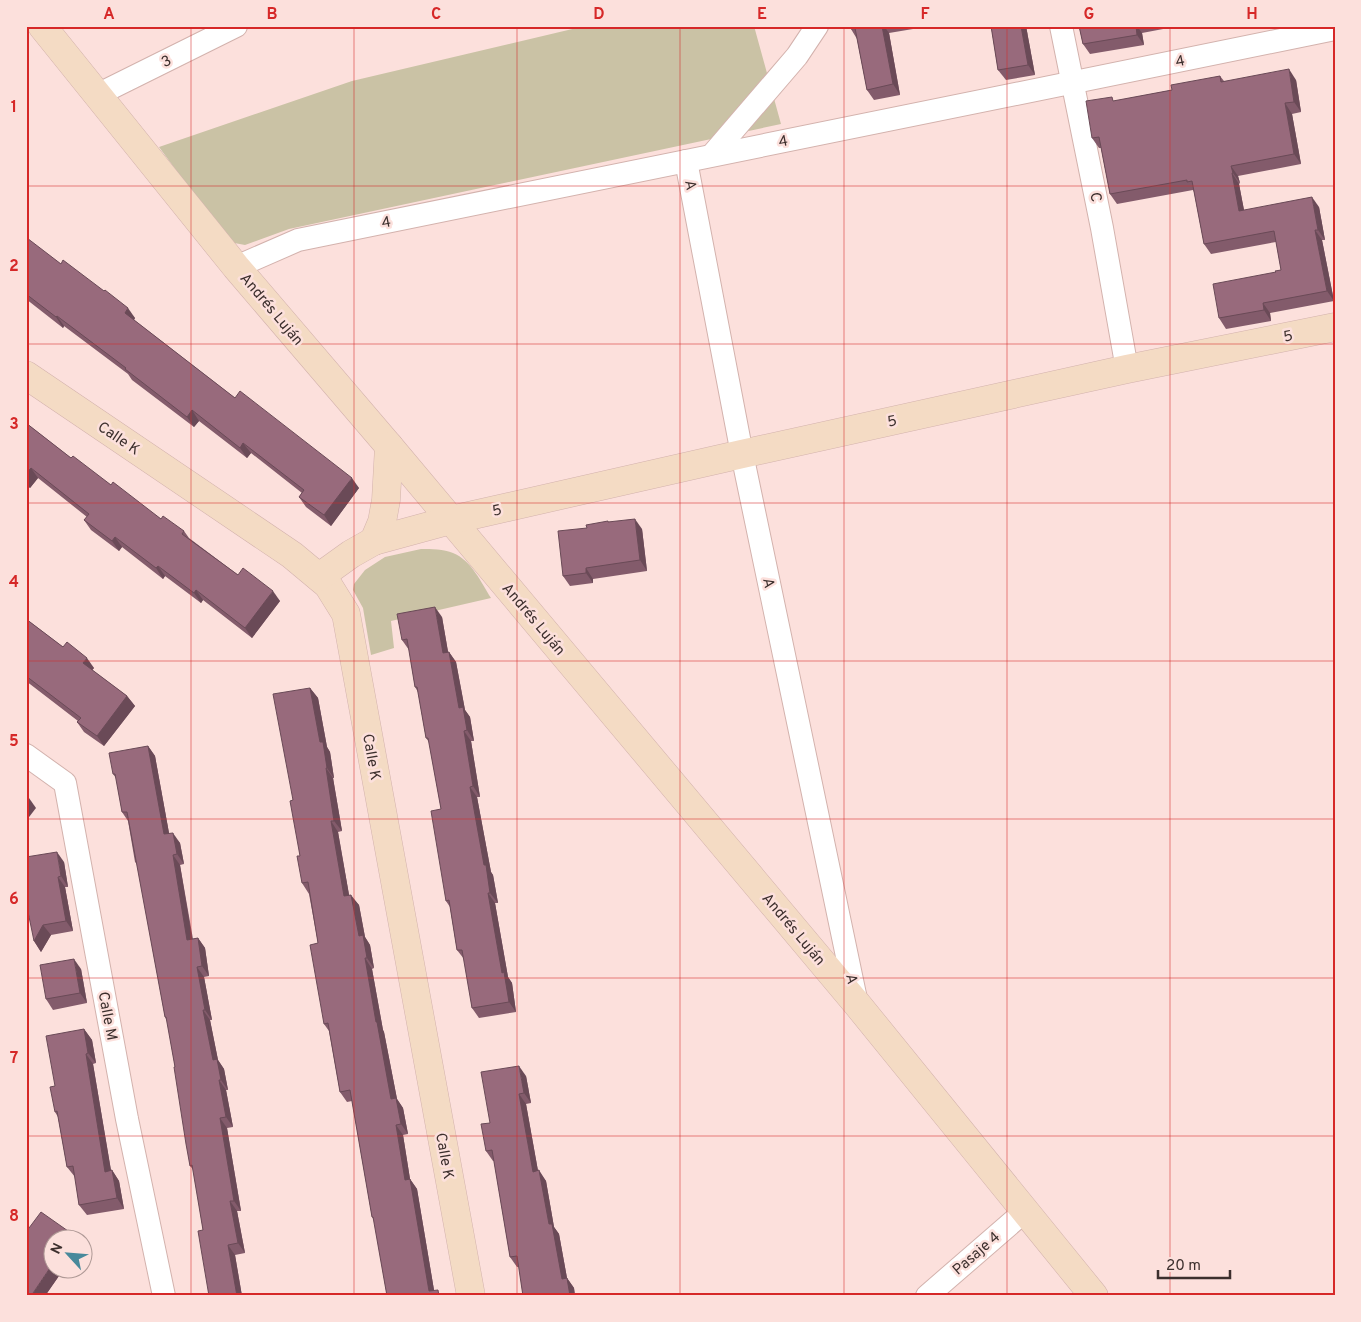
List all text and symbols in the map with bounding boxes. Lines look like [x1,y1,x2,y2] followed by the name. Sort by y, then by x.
[103,5,115,25] text: A
[266,5,278,25] text: B
[431,5,441,25] text: C
[593,5,605,25] text: D
[757,5,767,25] text: E
[920,5,930,25] text: F
[1084,5,1094,25] text: G
[1246,5,1258,25] text: H
[158,52,175,73] street label: 3
[1174,52,1187,73] street label: 4
[11,98,17,118] text: 1
[777,132,790,153] street label: 4
[679,178,700,192] street label: A
[1084,191,1105,204] street label: C
[380,213,393,234] street label: 4
[9,257,19,277] text: 2
[235,270,307,350] street label: Andrés Luján
[1282,327,1295,348] street label: 5
[886,412,899,433] street label: 5
[9,415,19,435] text: 3
[93,418,143,460] street label: Calle K
[491,501,504,522] street label: 5
[9,573,19,593] text: 4
[757,576,778,590] street label: A
[497,580,569,660] street label: Andrés Luján
[9,732,19,752] text: 5
[357,732,384,782] street label: Calle K
[9,890,19,910] text: 6
[757,890,829,970] street label: Andrés Luján
[840,972,861,986] street label: A
[93,990,121,1042] street label: Calle M
[10,1049,18,1069] text: 7
[430,1131,457,1181] street label: Calle K
[9,1207,19,1227] text: 8
[949,1228,1005,1280] street label: Pasaje 4
[42,1230,92,1280] north arrow
[48,1241,68,1257] text: N
[1158,1247,1231,1279] scale bar
[1166,1257,1201,1276] text: 20 m

